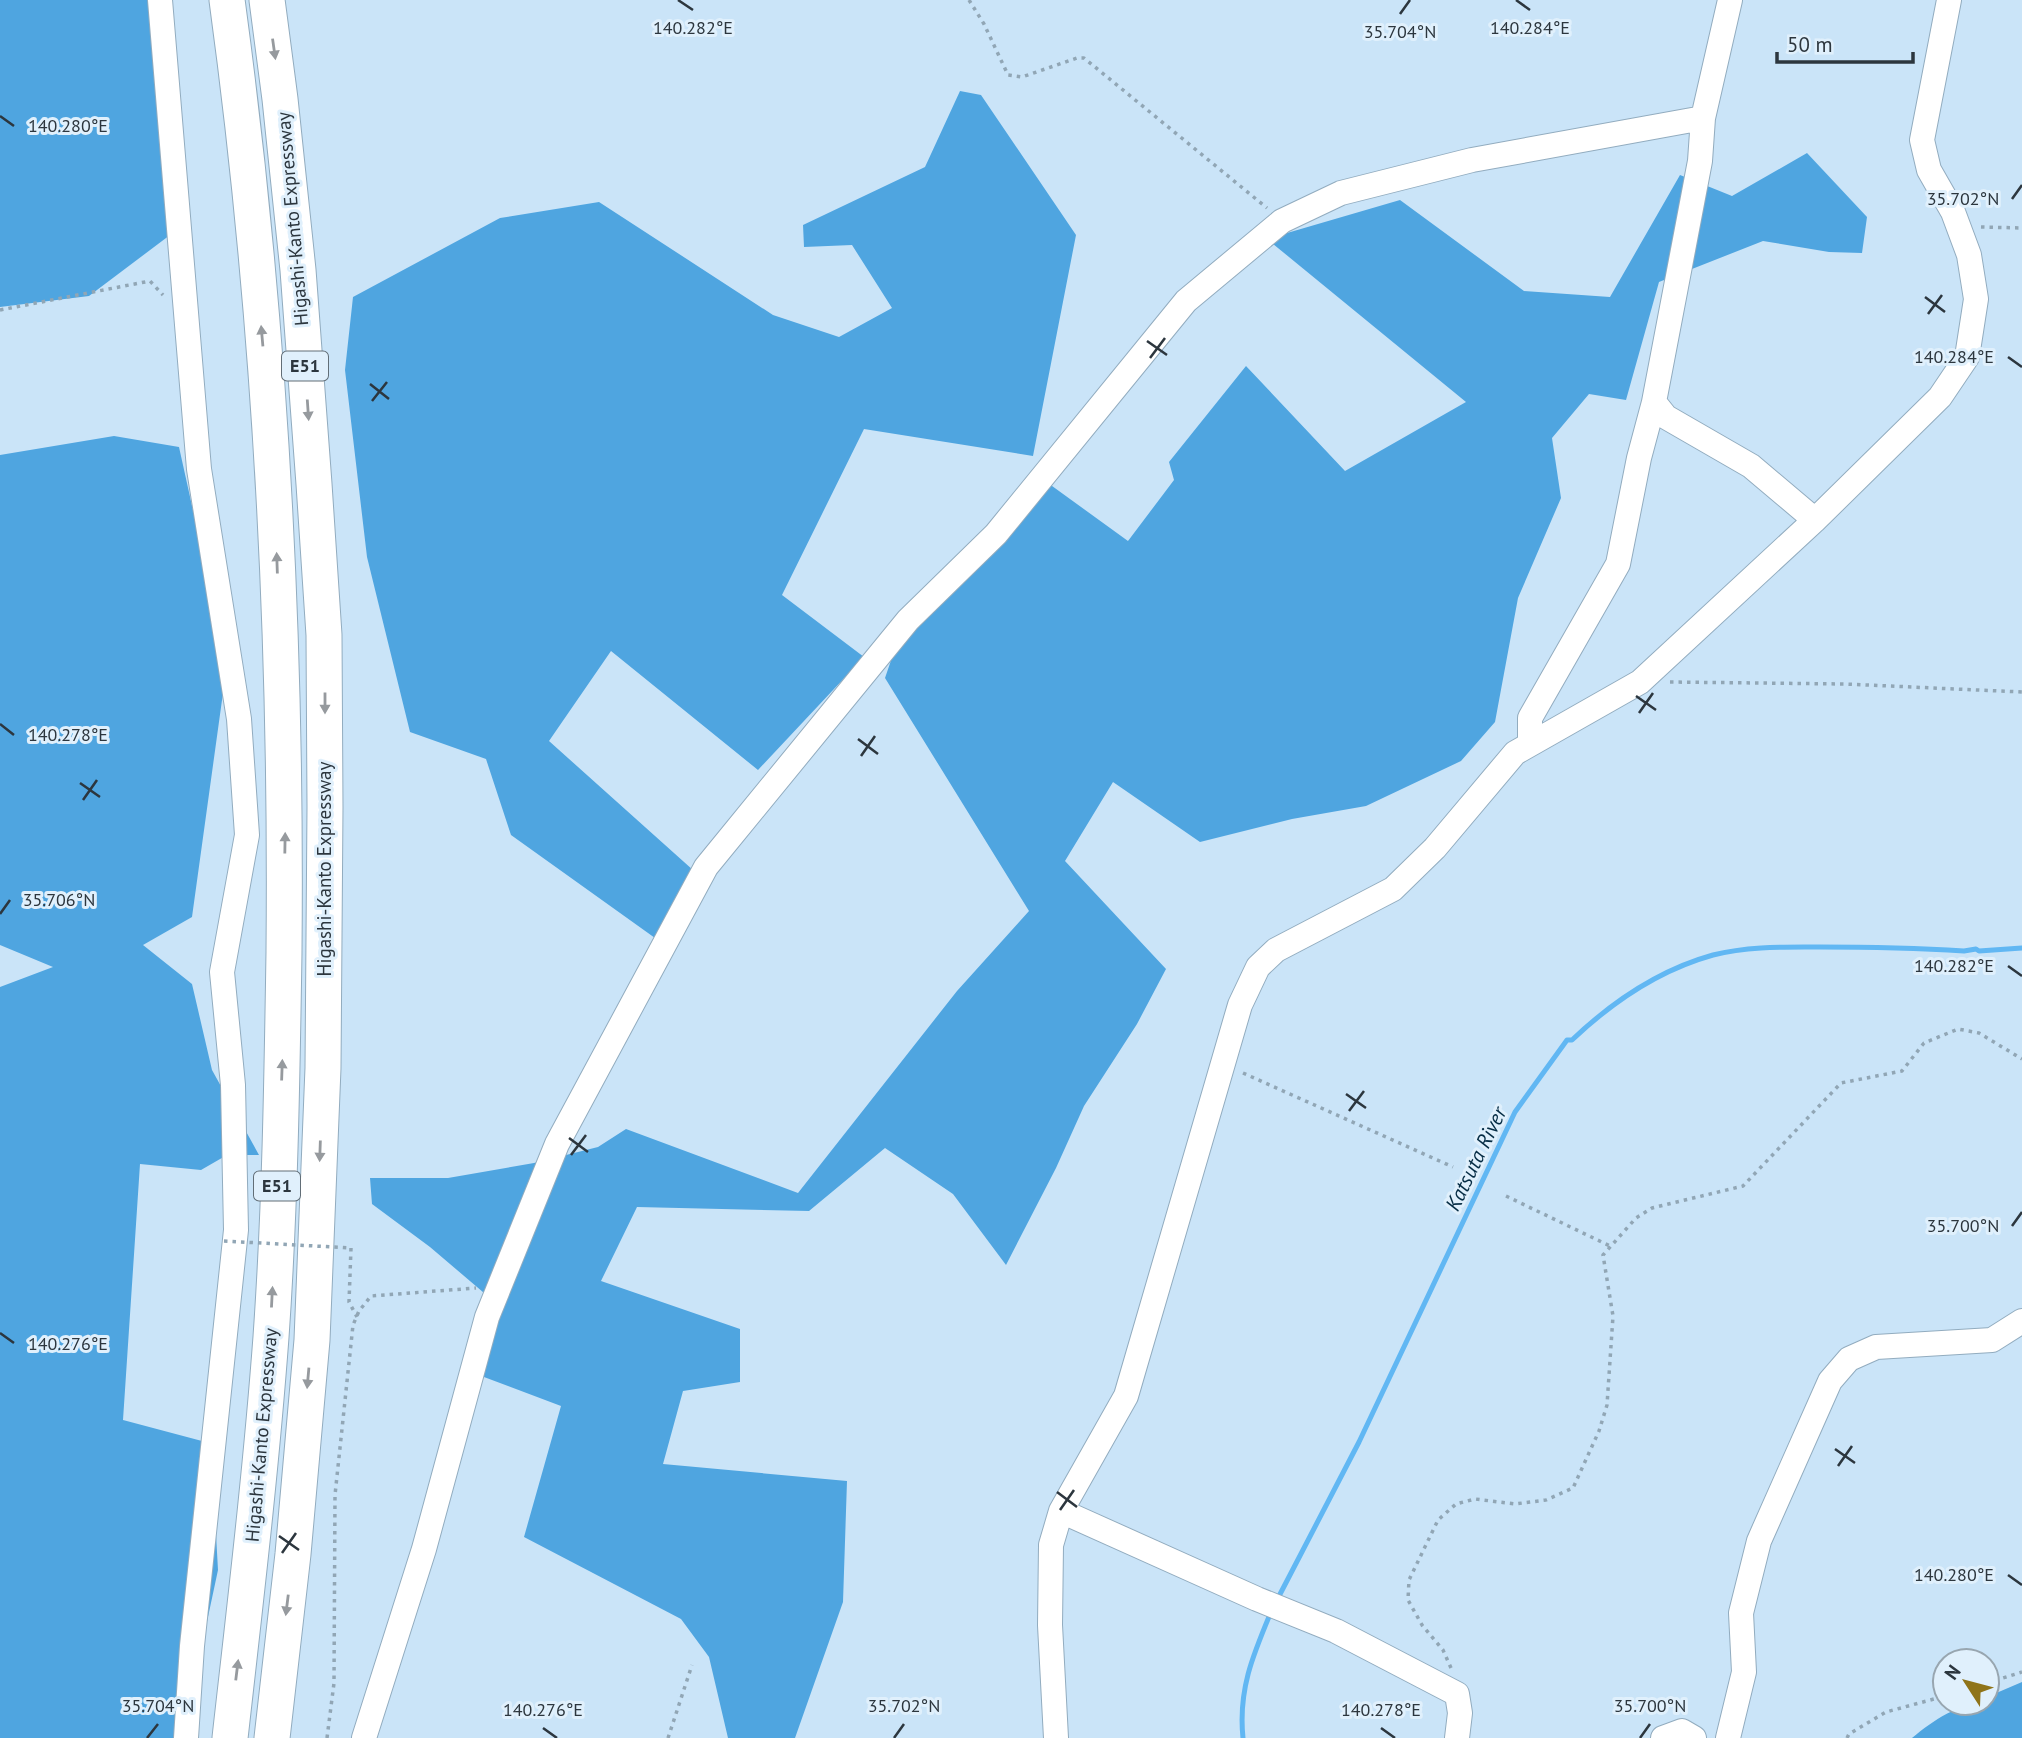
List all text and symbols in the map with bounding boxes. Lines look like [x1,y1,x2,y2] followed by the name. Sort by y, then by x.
[653,16,733,39] text: 140.282°E
[1490,16,1570,39] text: 140.284°E
[1364,20,1436,43] text: 35.704°N
[1777,21,1913,65] scale bar
[1787,31,1833,58] text: 50 m
[268,38,279,60] one-way arrow
[271,111,313,327] street label: Higashi-Kanto Expressway
[28,114,108,137] text: 140.280°E
[1927,187,1999,210] text: 35.702°N
[256,325,267,347] one-way arrow
[1914,345,1994,368] text: 140.284°E
[282,352,328,380] road number: E51
[303,400,314,422] one-way arrow
[272,552,283,574] one-way arrow
[319,692,331,714] one-way arrow
[28,723,108,746] text: 140.278°E
[312,761,336,976] street label: Higashi-Kanto Expressway
[279,831,291,853] one-way arrow
[23,888,95,911] text: 35.706°N
[1914,954,1994,977] text: 140.282°E
[277,1059,288,1081] one-way arrow
[1439,1100,1513,1215] water label: Katsuta River
[314,1140,325,1162] one-way arrow
[254,1171,300,1200] road number: E51
[1927,1214,1999,1237] text: 35.700°N
[267,1286,278,1308] one-way arrow
[240,1327,282,1543] street label: Higashi-Kanto Expressway
[28,1332,108,1355] text: 140.276°E
[302,1367,313,1389] one-way arrow
[1914,1563,1994,1586] text: 140.280°E
[282,1594,293,1616] one-way arrow
[1931,1647,2001,1717] north arrow
[232,1659,243,1681] one-way arrow
[1939,1660,1966,1684] text: N
[122,1694,194,1717] text: 35.704°N
[868,1694,940,1717] text: 35.702°N
[1614,1694,1686,1717] text: 35.700°N
[503,1698,583,1721] text: 140.276°E
[1341,1698,1421,1721] text: 140.278°E

